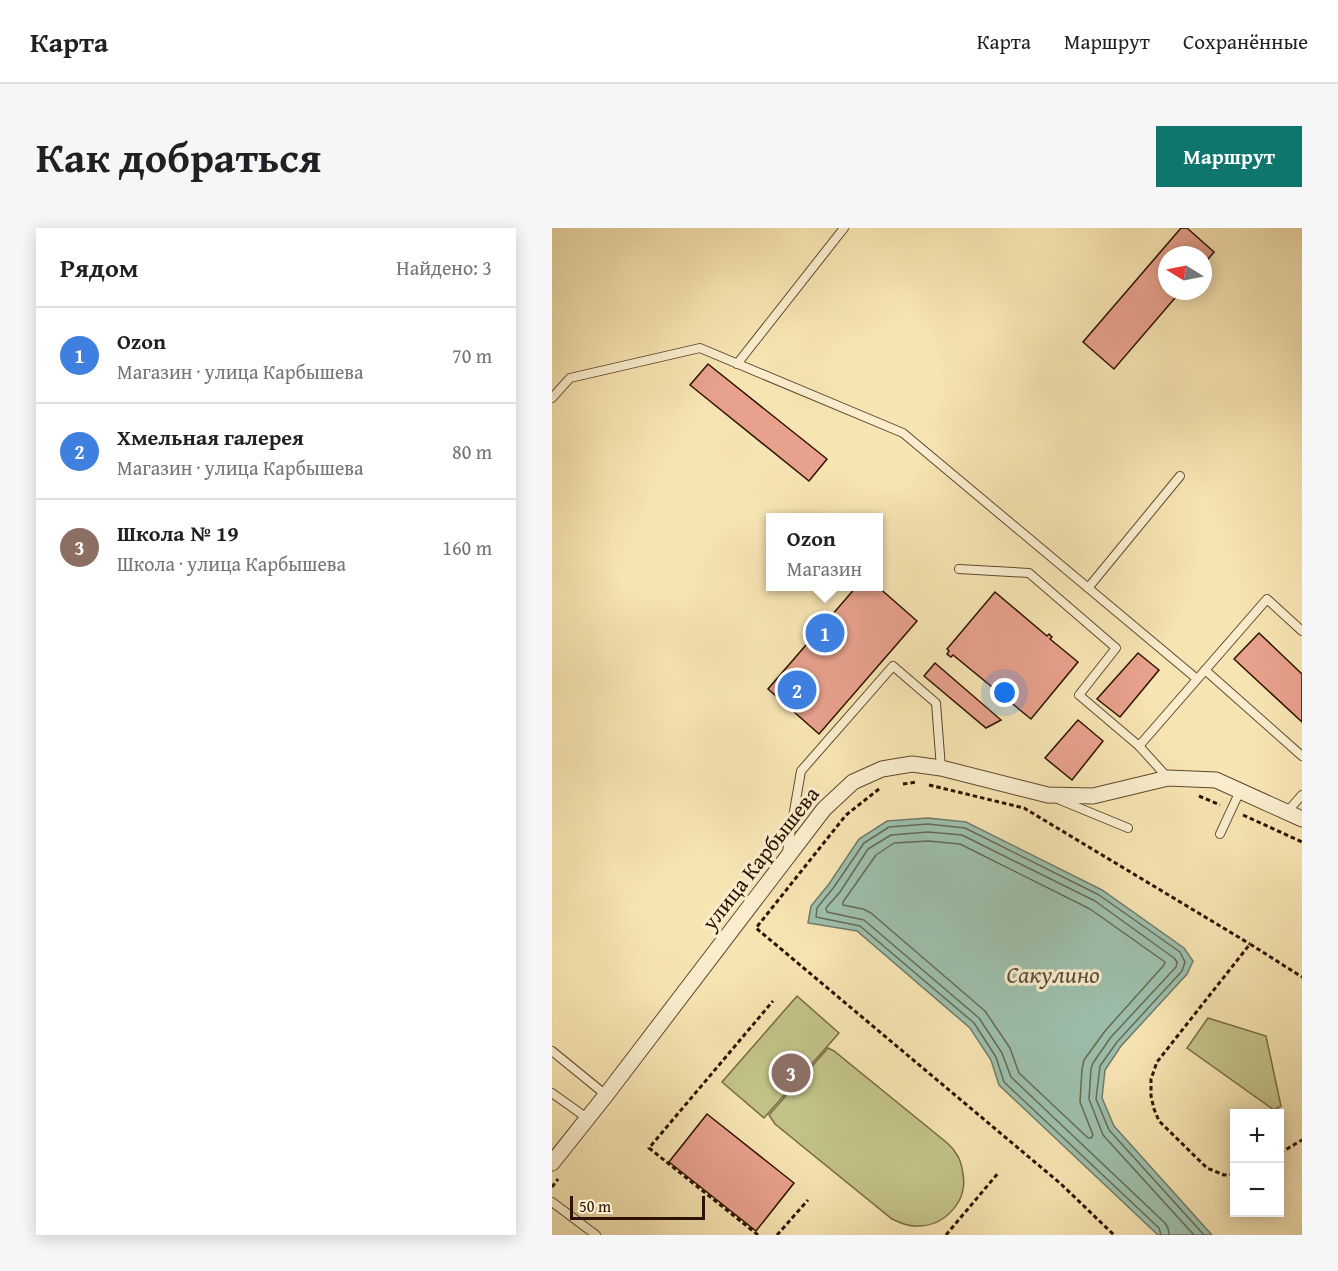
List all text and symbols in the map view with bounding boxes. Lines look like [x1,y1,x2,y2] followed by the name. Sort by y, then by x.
[30,21,108,62] text: Карта
[977,26,1031,57] text: Карта
[1064,26,1150,57] text: Маршрут
[1183,26,1308,57] text: Сохранённые
[36,126,321,187] text: Как добраться
[1156,126,1302,187] button: Маршрут
[1158,246,1212,300] north arrow
[60,248,138,287] text: Рядом
[396,253,492,282] text: Найдено: 3
[117,325,166,357] text: Ozon
[74,341,85,370] text: 1
[452,341,492,370] text: 70 m
[117,357,364,386] text: Магазин · улица Карбышева
[117,421,304,453] text: Хмельная галерея
[74,437,85,466] text: 2
[452,437,492,466] text: 80 m
[117,453,364,482] text: Магазин · улица Карбышева
[766,513,883,591] popup
[117,517,239,549] text: Школа № 19
[787,522,836,554] text: Ozon
[74,533,85,562] text: 3
[442,533,492,562] text: 160 m
[117,549,346,578] text: Школа · улица Карбышева
[787,554,862,583] text: Магазин
[806,610,844,656] pin: 1
[778,668,816,712] pin: 2
[990,678,1019,707] your location
[693,779,827,938] street label: улица Карбышева
[1007,957,1099,992] water label: Сакулино
[772,1050,810,1096] pin: 3
[1230,1109,1284,1217] map controls
[1230,1109,1284,1163] button: +
[1230,1163,1284,1217] button: −
[570,1193,705,1220] scale bar
[579,1194,611,1218] text: 50 m

